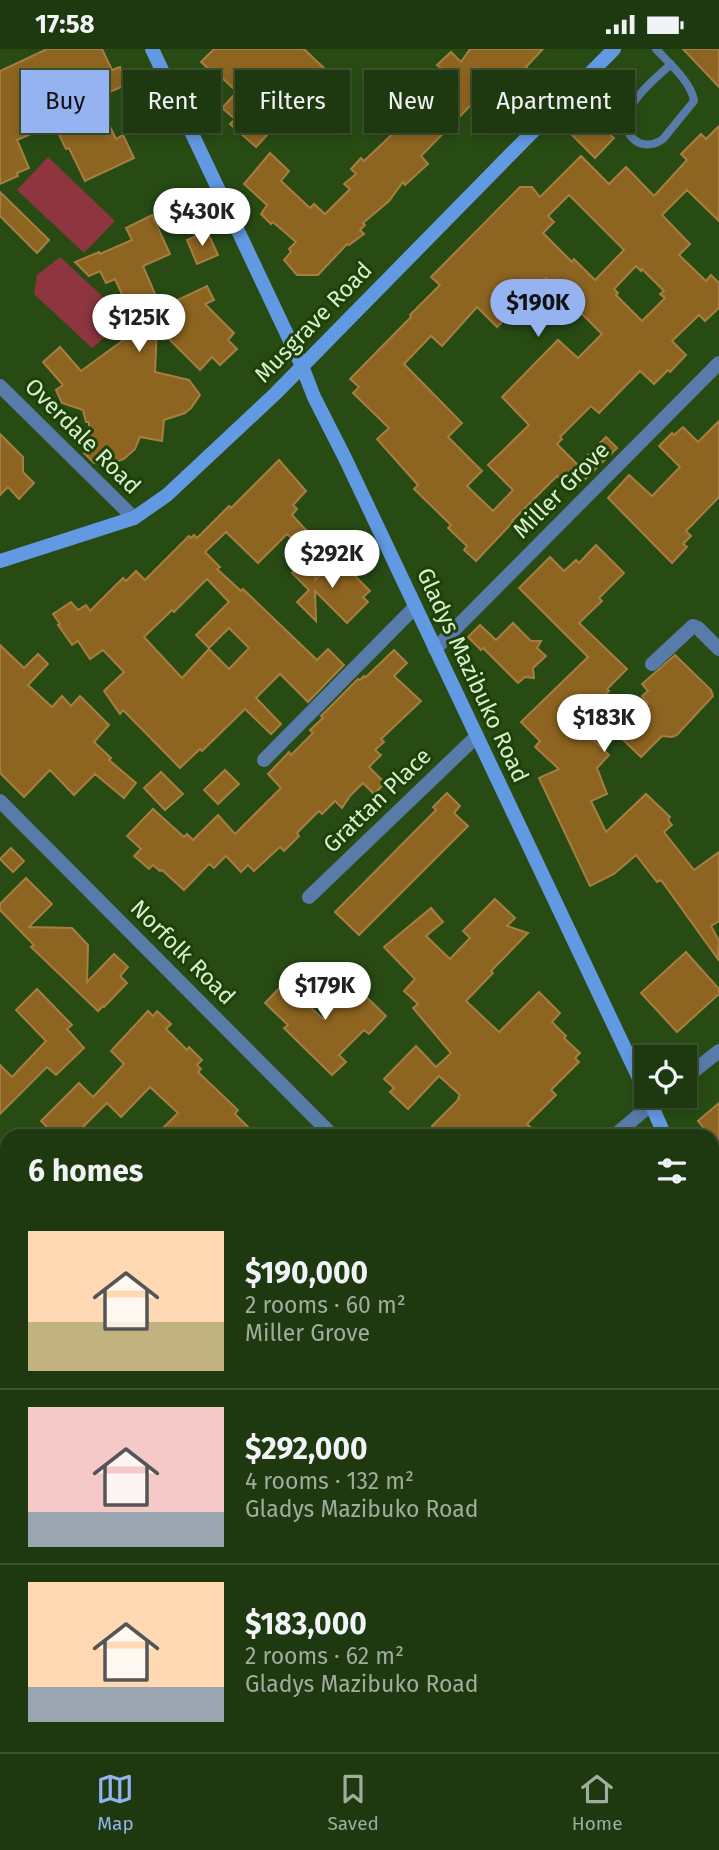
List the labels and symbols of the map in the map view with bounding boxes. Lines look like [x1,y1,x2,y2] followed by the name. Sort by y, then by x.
[153,189,251,248] pin: $430K
[248,256,378,388] street label: Musgrave Road
[489,279,587,339] pin: $190K
[90,295,188,354] pin: $125K
[19,372,147,500] street label: Overdale Road
[507,436,615,544] street label: Miller Grove
[283,531,381,590] pin: $292K
[411,563,535,787] street label: Gladys Mazibuko Road
[555,695,653,754] pin: $183K
[317,742,437,858] street label: Grattan Place
[125,894,241,1010] street label: Norfolk Road
[276,963,374,1022] pin: $179K

